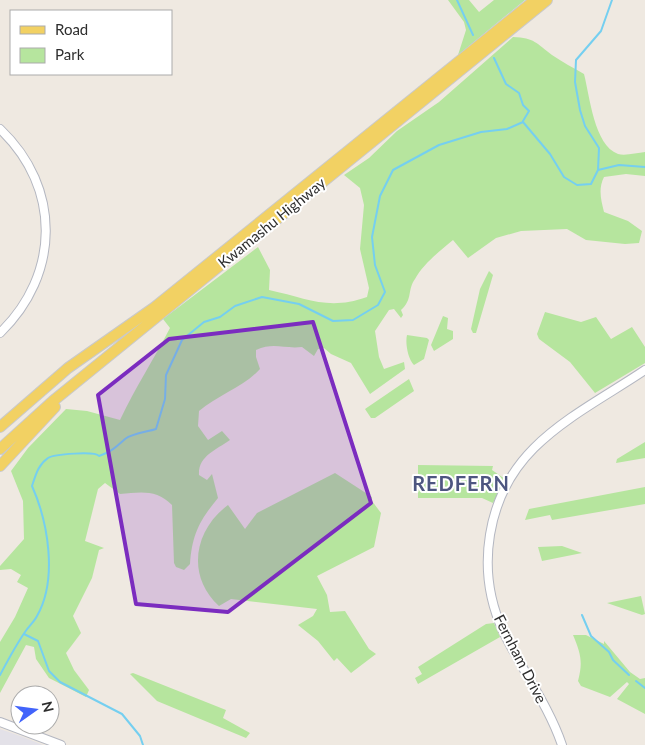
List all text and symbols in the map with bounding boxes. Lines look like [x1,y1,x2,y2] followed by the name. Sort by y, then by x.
[10,10,172,75] legend
[55,20,88,38] text: Road
[55,45,85,63] text: Park
[214,173,329,271] street label: Kwamashu Highway
[412,471,510,495] district label: REDFERN
[491,611,551,706] street label: Fernham Drive
[10,685,60,735] north arrow
[39,699,58,714] text: N

